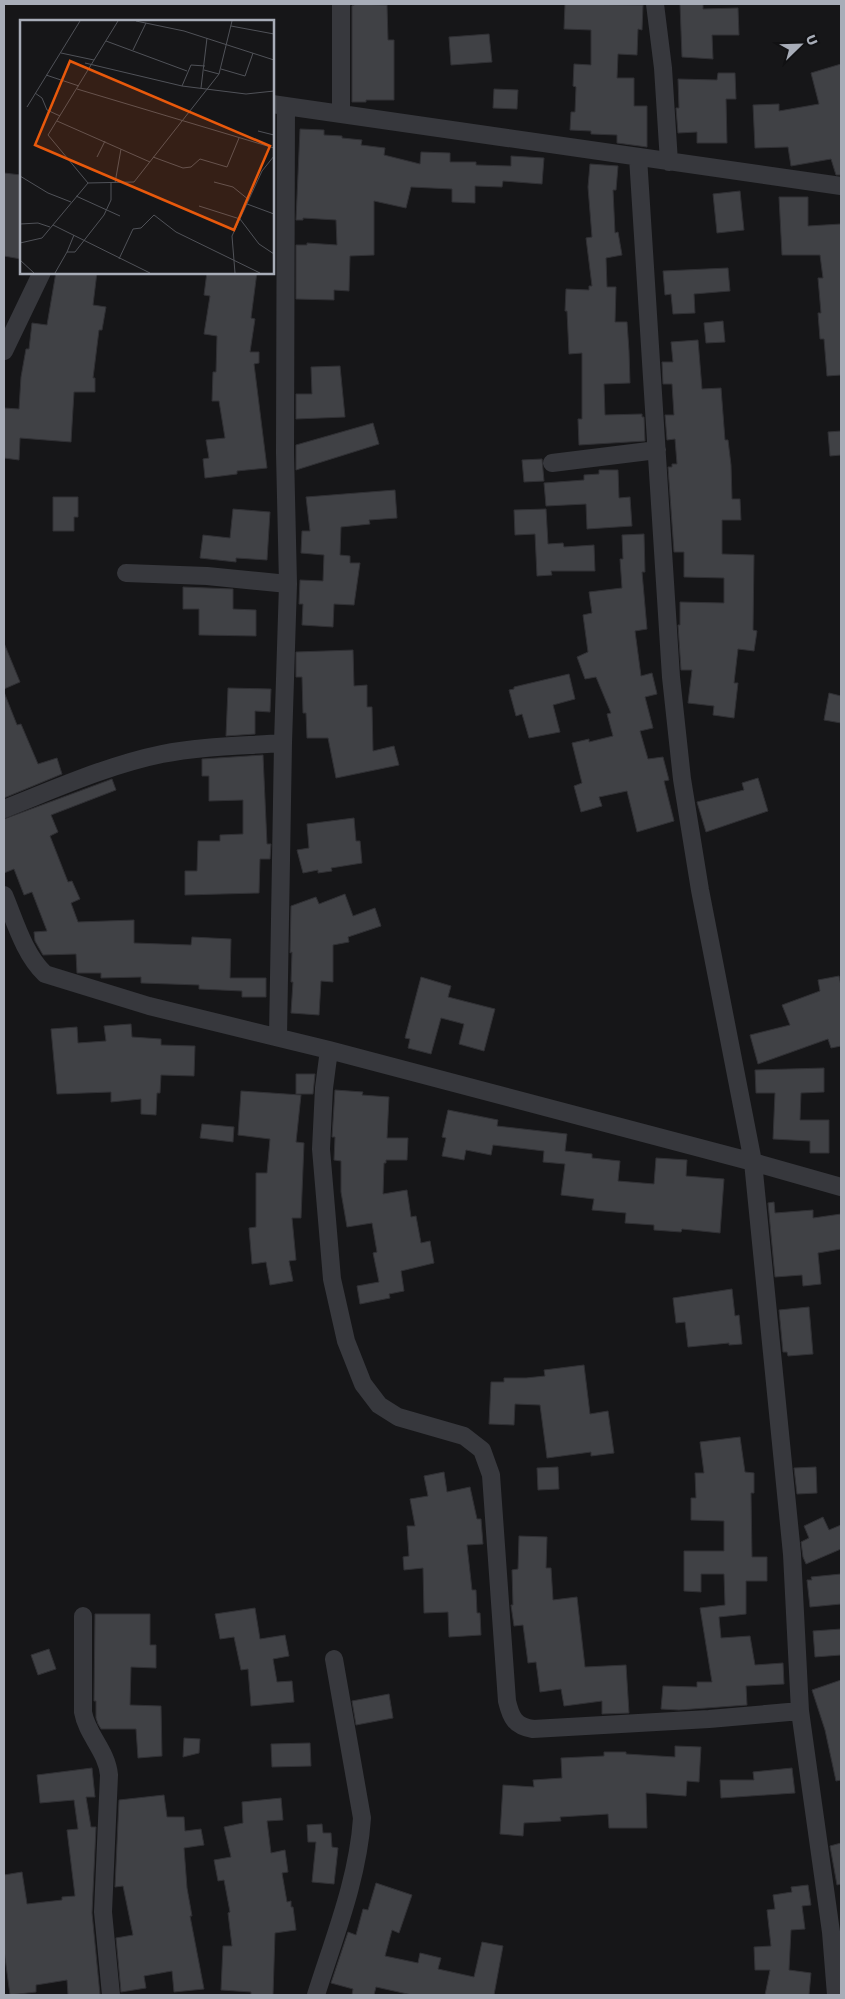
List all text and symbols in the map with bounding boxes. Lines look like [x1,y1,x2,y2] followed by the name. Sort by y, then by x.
[20,20,274,274] inset map
[775,20,825,70] north arrow
[803,32,821,48] text: U

